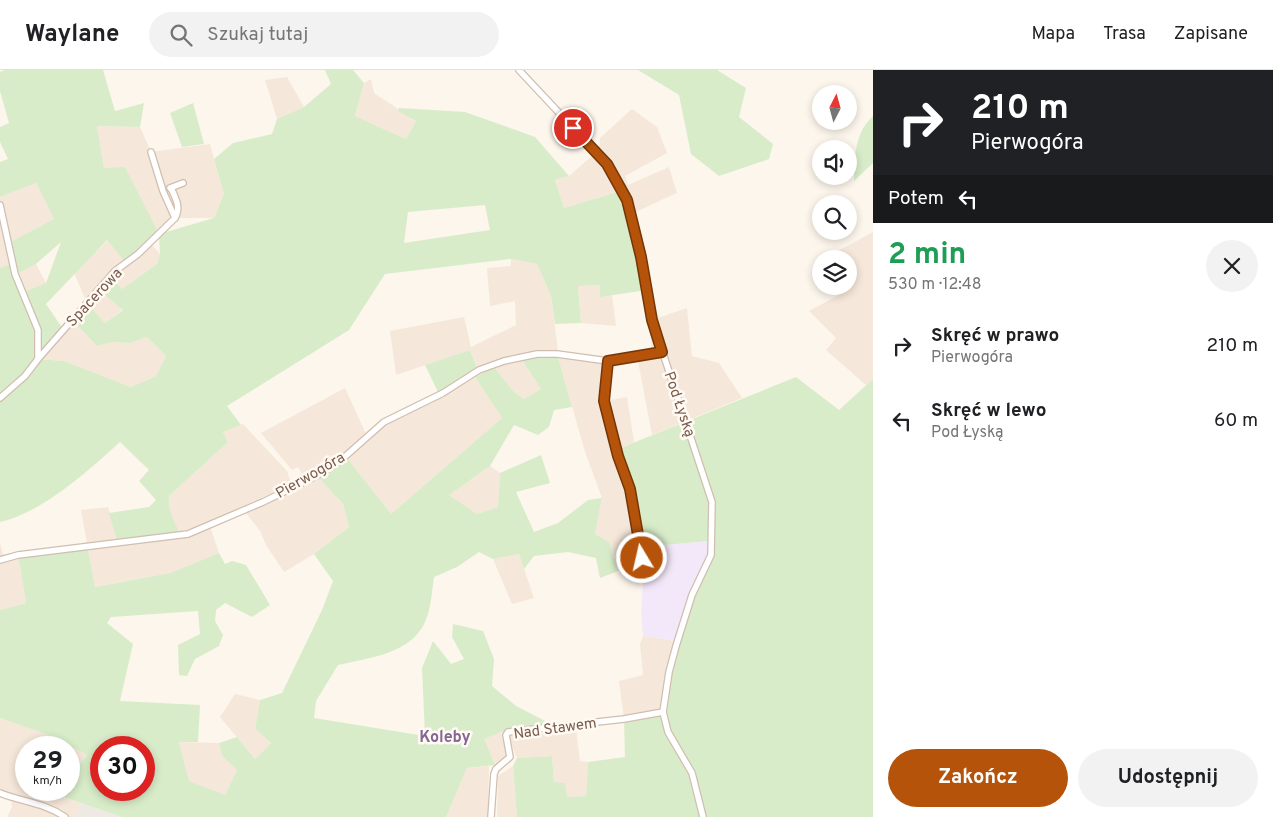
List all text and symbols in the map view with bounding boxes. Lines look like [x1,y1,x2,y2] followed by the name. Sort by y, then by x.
[149,12,499,57] search box
[25,20,119,50] text: Waylane
[167,21,195,49] icon: search
[207,23,308,47] text: Szukaj tutaj
[1032,23,1075,46] text: Mapa
[1103,23,1146,46] text: Trasa
[1174,23,1248,46] text: Zapisane
[812,85,858,130] north arrow
[812,85,857,295] map controls
[971,87,1069,131] text: 210 m
[888,90,953,155] icon: right
[552,107,594,149] pin
[559,114,587,142] icon: arrive
[971,130,1084,157] text: Pierwogóra
[812,140,857,185] button: sound
[954,185,982,213] icon: left
[888,187,944,211] text: Potem
[812,195,857,240] button: search
[888,237,966,274] text: 2 min
[1206,240,1258,292] button: close
[812,250,857,295] button: layers
[63,265,127,331] street label: Spacerowa
[888,275,982,295] text: 530 m · 12:48
[931,324,1059,348] text: Skręć w prawo
[888,332,916,360] icon: right
[1207,334,1258,358] text: 210 m
[931,348,1013,368] text: Pierwogóra
[659,369,699,440] street label: Pod Łyską
[931,399,1046,423] text: Skręć w lewo
[888,407,916,435] icon: left
[1214,409,1258,433] text: 60 m
[931,423,1004,443] text: Pod Łyską
[273,449,349,504] street label: Pierwogóra
[615,531,667,583] position arrow
[512,714,598,745] street label: Nad Stawem
[419,728,471,748] district label: Koleby
[90,736,155,801] speed limit sign: 30
[32,746,63,778] text: 29
[888,749,1068,807] button: Zakończ
[1078,749,1258,807] button: Udostępnij
[33,773,62,789] text: km/h

